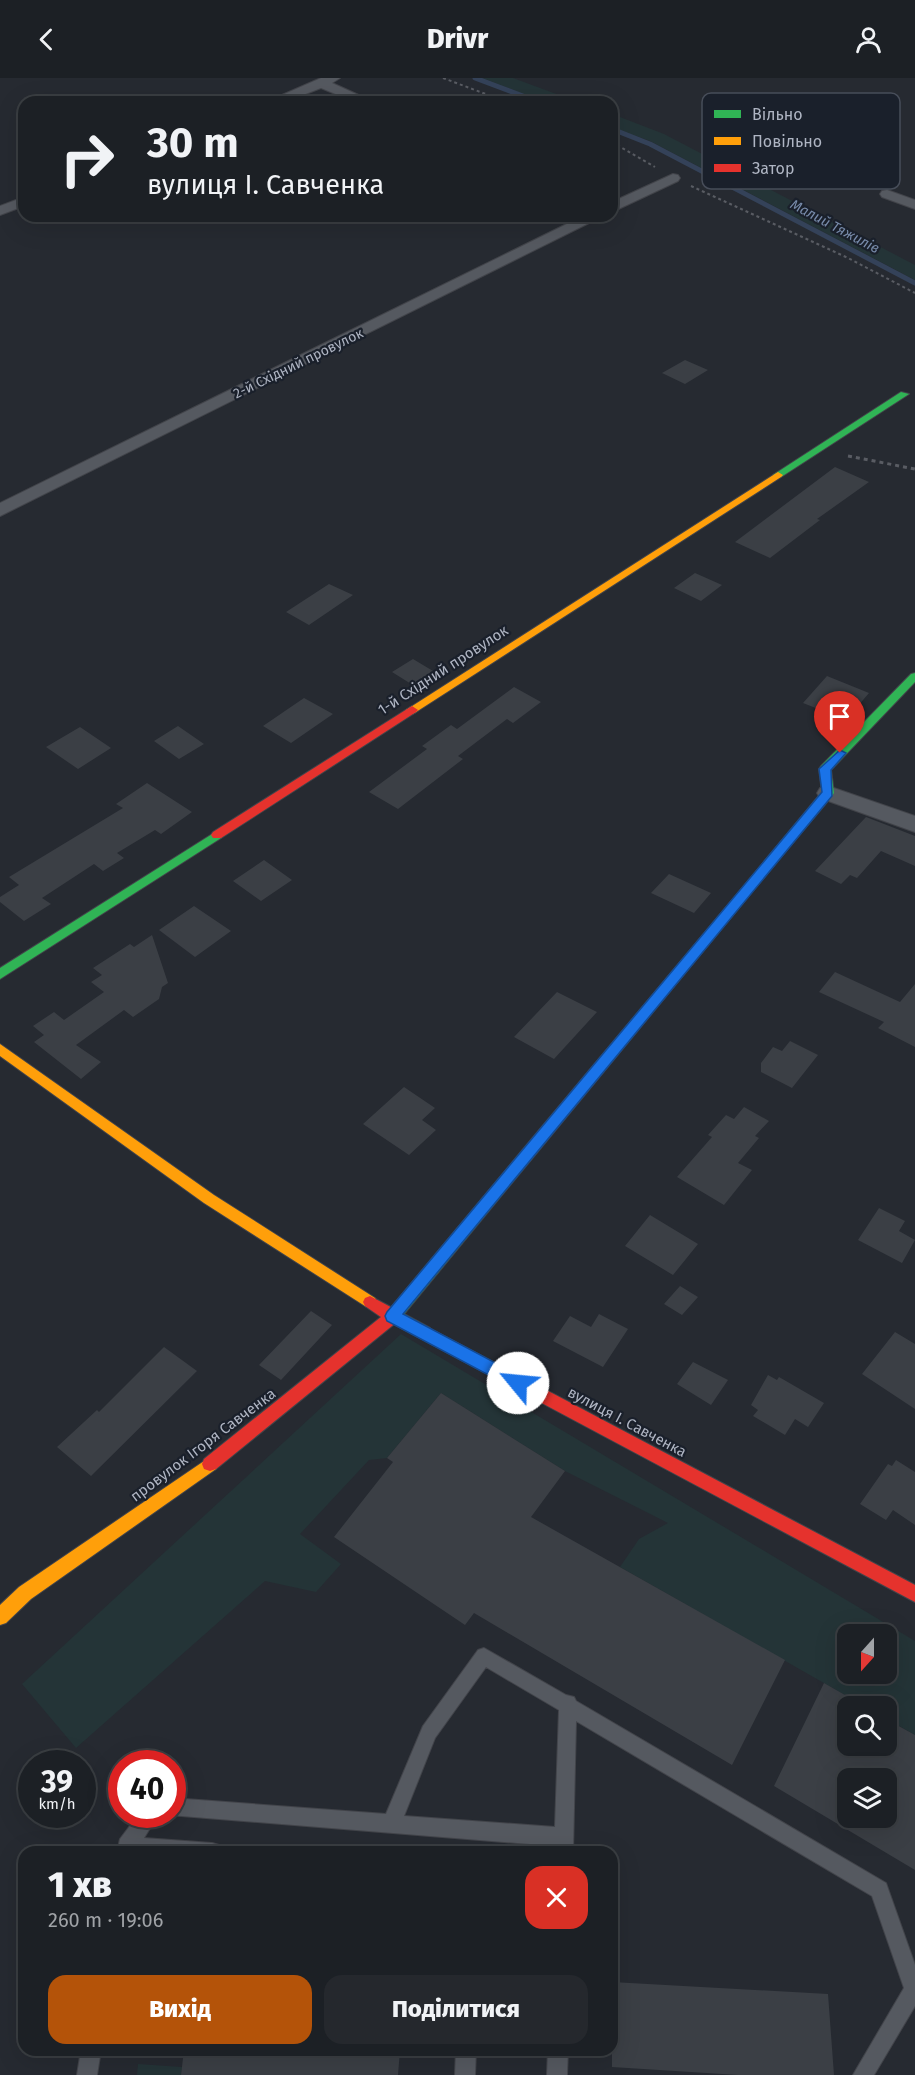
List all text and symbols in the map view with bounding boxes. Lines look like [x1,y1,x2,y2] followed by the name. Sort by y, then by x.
[30,23,63,56] icon: back
[427,23,488,55] text: Drivr
[852,23,885,56] icon: person
[702,93,900,189] legend
[752,105,803,124] text: Вільно
[147,118,239,168] text: 30 m
[48,120,126,198] icon: right
[752,132,822,151] text: Повільно
[752,159,794,178] text: Затор
[147,169,384,201] text: вулиця І. Савченка
[787,196,882,257] water label: Малий Тяжилів
[231,324,367,402] street label: 2-й Східний провулок
[375,621,512,719] street label: 1-й Східний провулок
[814,691,865,753] pin
[823,700,856,733] icon: arrive
[486,1351,550,1415] position arrow
[565,1383,689,1461] street label: вулиця І. Савченка
[127,1385,279,1505] street label: провулок Ігоря Савченка
[837,1624,897,1684] north arrow
[837,1624,897,1828] map controls
[837,1696,897,1756] button: search
[108,1750,186,1828] speed limit sign: 40
[41,1764,73,1800] text: 39
[837,1768,897,1828] button: layers
[38,1795,76,1813] text: km/h
[48,1863,112,1907] text: 1 хв
[525,1866,588,1929] button: close
[48,1908,163,1932] text: 260 m · 19:06
[48,1975,312,2044] button: Вихід
[324,1975,588,2044] button: Поділитися

